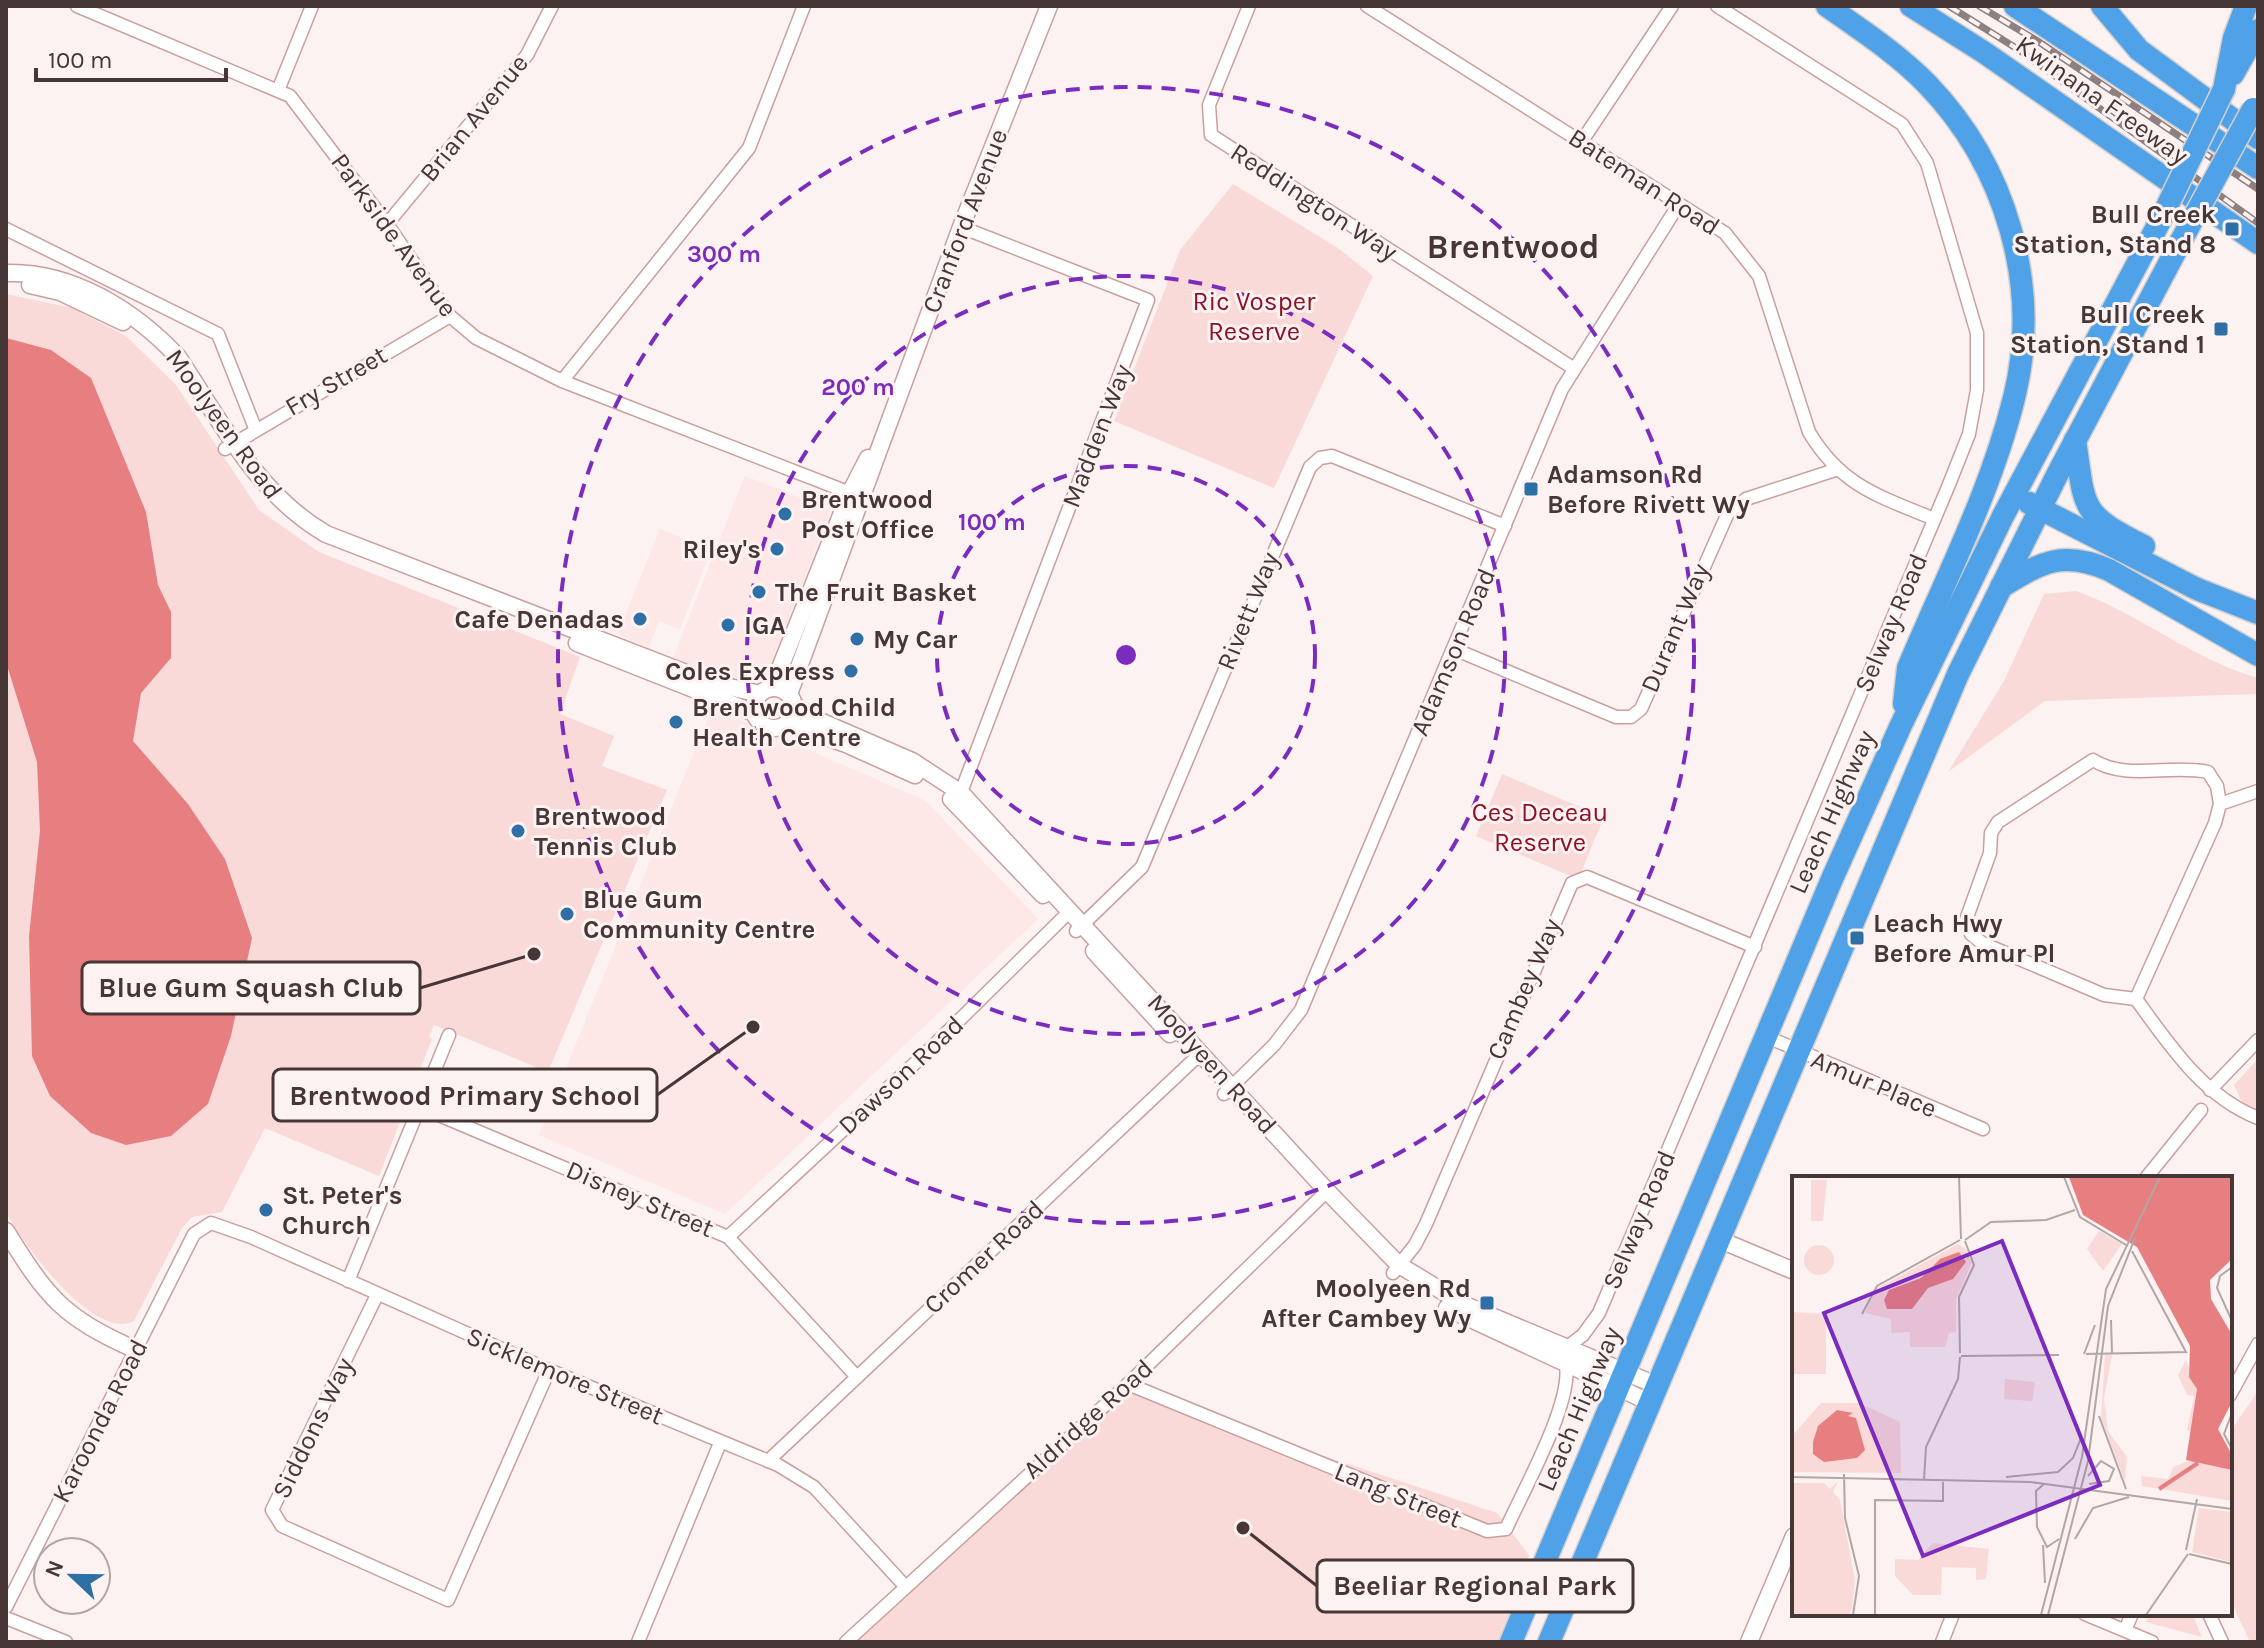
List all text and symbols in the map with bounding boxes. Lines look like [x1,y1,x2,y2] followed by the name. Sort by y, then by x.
[2010,29,2194,171] street label: Kwinana Freeway
[36,32,226,82] scale bar
[48,46,113,74] text: 100 m
[413,48,535,188] street label: Brian Avenue
[1563,122,1725,242] street label: Bateman Road
[916,124,1014,318] street label: Cranford Avenue
[1225,136,1403,268] street label: Reddington Way
[324,147,464,323] street label: Parkside Avenue
[2014,199,2216,260] place label: Bull Creek Station, Stand 8
[2223,220,2241,238] marker: Bull Creek Station, Stand 8
[1426,227,1600,267] district label: Brentwood
[687,240,761,268] text: 300 m
[1193,286,1316,347] park label: Ric Vosper Reserve
[2010,299,2205,360] place label: Bull Creek Station, Stand 1
[2212,320,2230,338] marker: Bull Creek Station, Stand 1
[279,339,393,423] street label: Fry Street
[159,343,289,505] street label: Moolyeen Road
[1055,360,1139,512] street label: Madden Way
[821,373,895,401] text: 200 m
[1547,459,1750,520] place label: Adamson Rd Before Rivett Wy
[1522,480,1540,498] marker: Adamson Rd Before Rivett Wy
[801,484,934,545] place label: Brentwood Post Office
[776,505,794,523] marker: Brentwood Post Office
[958,508,1026,536] text: 100 m
[683,534,761,565] place label: Riley's
[768,540,786,558] marker: Riley's
[1210,547,1286,675] street label: Rivett Way
[1848,549,1934,697] street label: Selway Road
[1634,559,1716,697] street label: Durant Way
[1404,564,1502,740] street label: Adamson Road
[775,577,977,608] place label: The Fruit Basket
[750,583,768,601] marker: The Fruit Basket
[454,604,624,635] place label: Cafe Denadas
[631,610,649,628] marker: Cafe Denadas
[744,610,786,641] place label: IGA
[719,616,737,634] marker: IGA
[873,624,958,655] place label: My Car
[848,630,866,648] marker: My Car
[1112,641,1140,669] centre of rings
[665,656,835,687] place label: Coles Express
[842,662,860,680] marker: Coles Express
[692,692,896,753] place label: Brentwood Child Health Centre
[667,713,685,731] marker: Brentwood Child Health Centre
[1782,725,1882,899] street label: Leach Highway
[1472,797,1608,858] park label: Ces Deceau Reserve
[534,801,677,862] place label: Brentwood Tennis Club
[509,822,527,840] marker: Brentwood Tennis Club
[583,884,815,945] place label: Blue Gum Community Centre
[558,905,576,923] marker: Blue Gum Community Centre
[1873,908,2056,969] place label: Leach Hwy Before Amur Pl
[1480,914,1568,1064] street label: Cambey Way
[1848,929,1866,947] marker: Leach Hwy Before Amur Pl
[82,962,420,1014] callout: Blue Gum Squash Club
[98,971,404,1004] text: Blue Gum Squash Club
[1141,987,1283,1141] street label: Moolyeen Road
[832,1009,970,1141] street label: Dawson Road
[1807,1044,1941,1124] street label: Amur Place
[273,1069,657,1121] callout: Brentwood Primary School
[289,1079,641,1112] text: Brentwood Primary School
[1596,1146,1682,1294] street label: Selway Road
[562,1154,719,1244] street label: Disney Street
[1792,1176,2232,1616] inset map
[282,1180,403,1241] place label: St. Peter's Church
[918,1194,1050,1320] street label: Cromer Road
[257,1201,275,1219] marker: St. Peter's Church
[1261,1273,1471,1334] place label: Moolyeen Rd After Cambey Wy
[1478,1294,1496,1312] marker: Moolyeen Rd After Cambey Wy
[462,1321,668,1432] street label: Sicklemore Street
[1530,1322,1628,1496] street label: Leach Highway
[45,1334,155,1508] street label: Karoonda Road
[266,1353,360,1503] street label: Siddons Way
[1017,1353,1159,1485] street label: Aldridge Road
[1330,1455,1466,1535] street label: Lang Street
[32,1536,112,1616] north arrow
[39,1557,69,1581] text: N
[1317,1560,1633,1612] callout: Beeliar Regional Park
[1333,1569,1617,1602] text: Beeliar Regional Park

